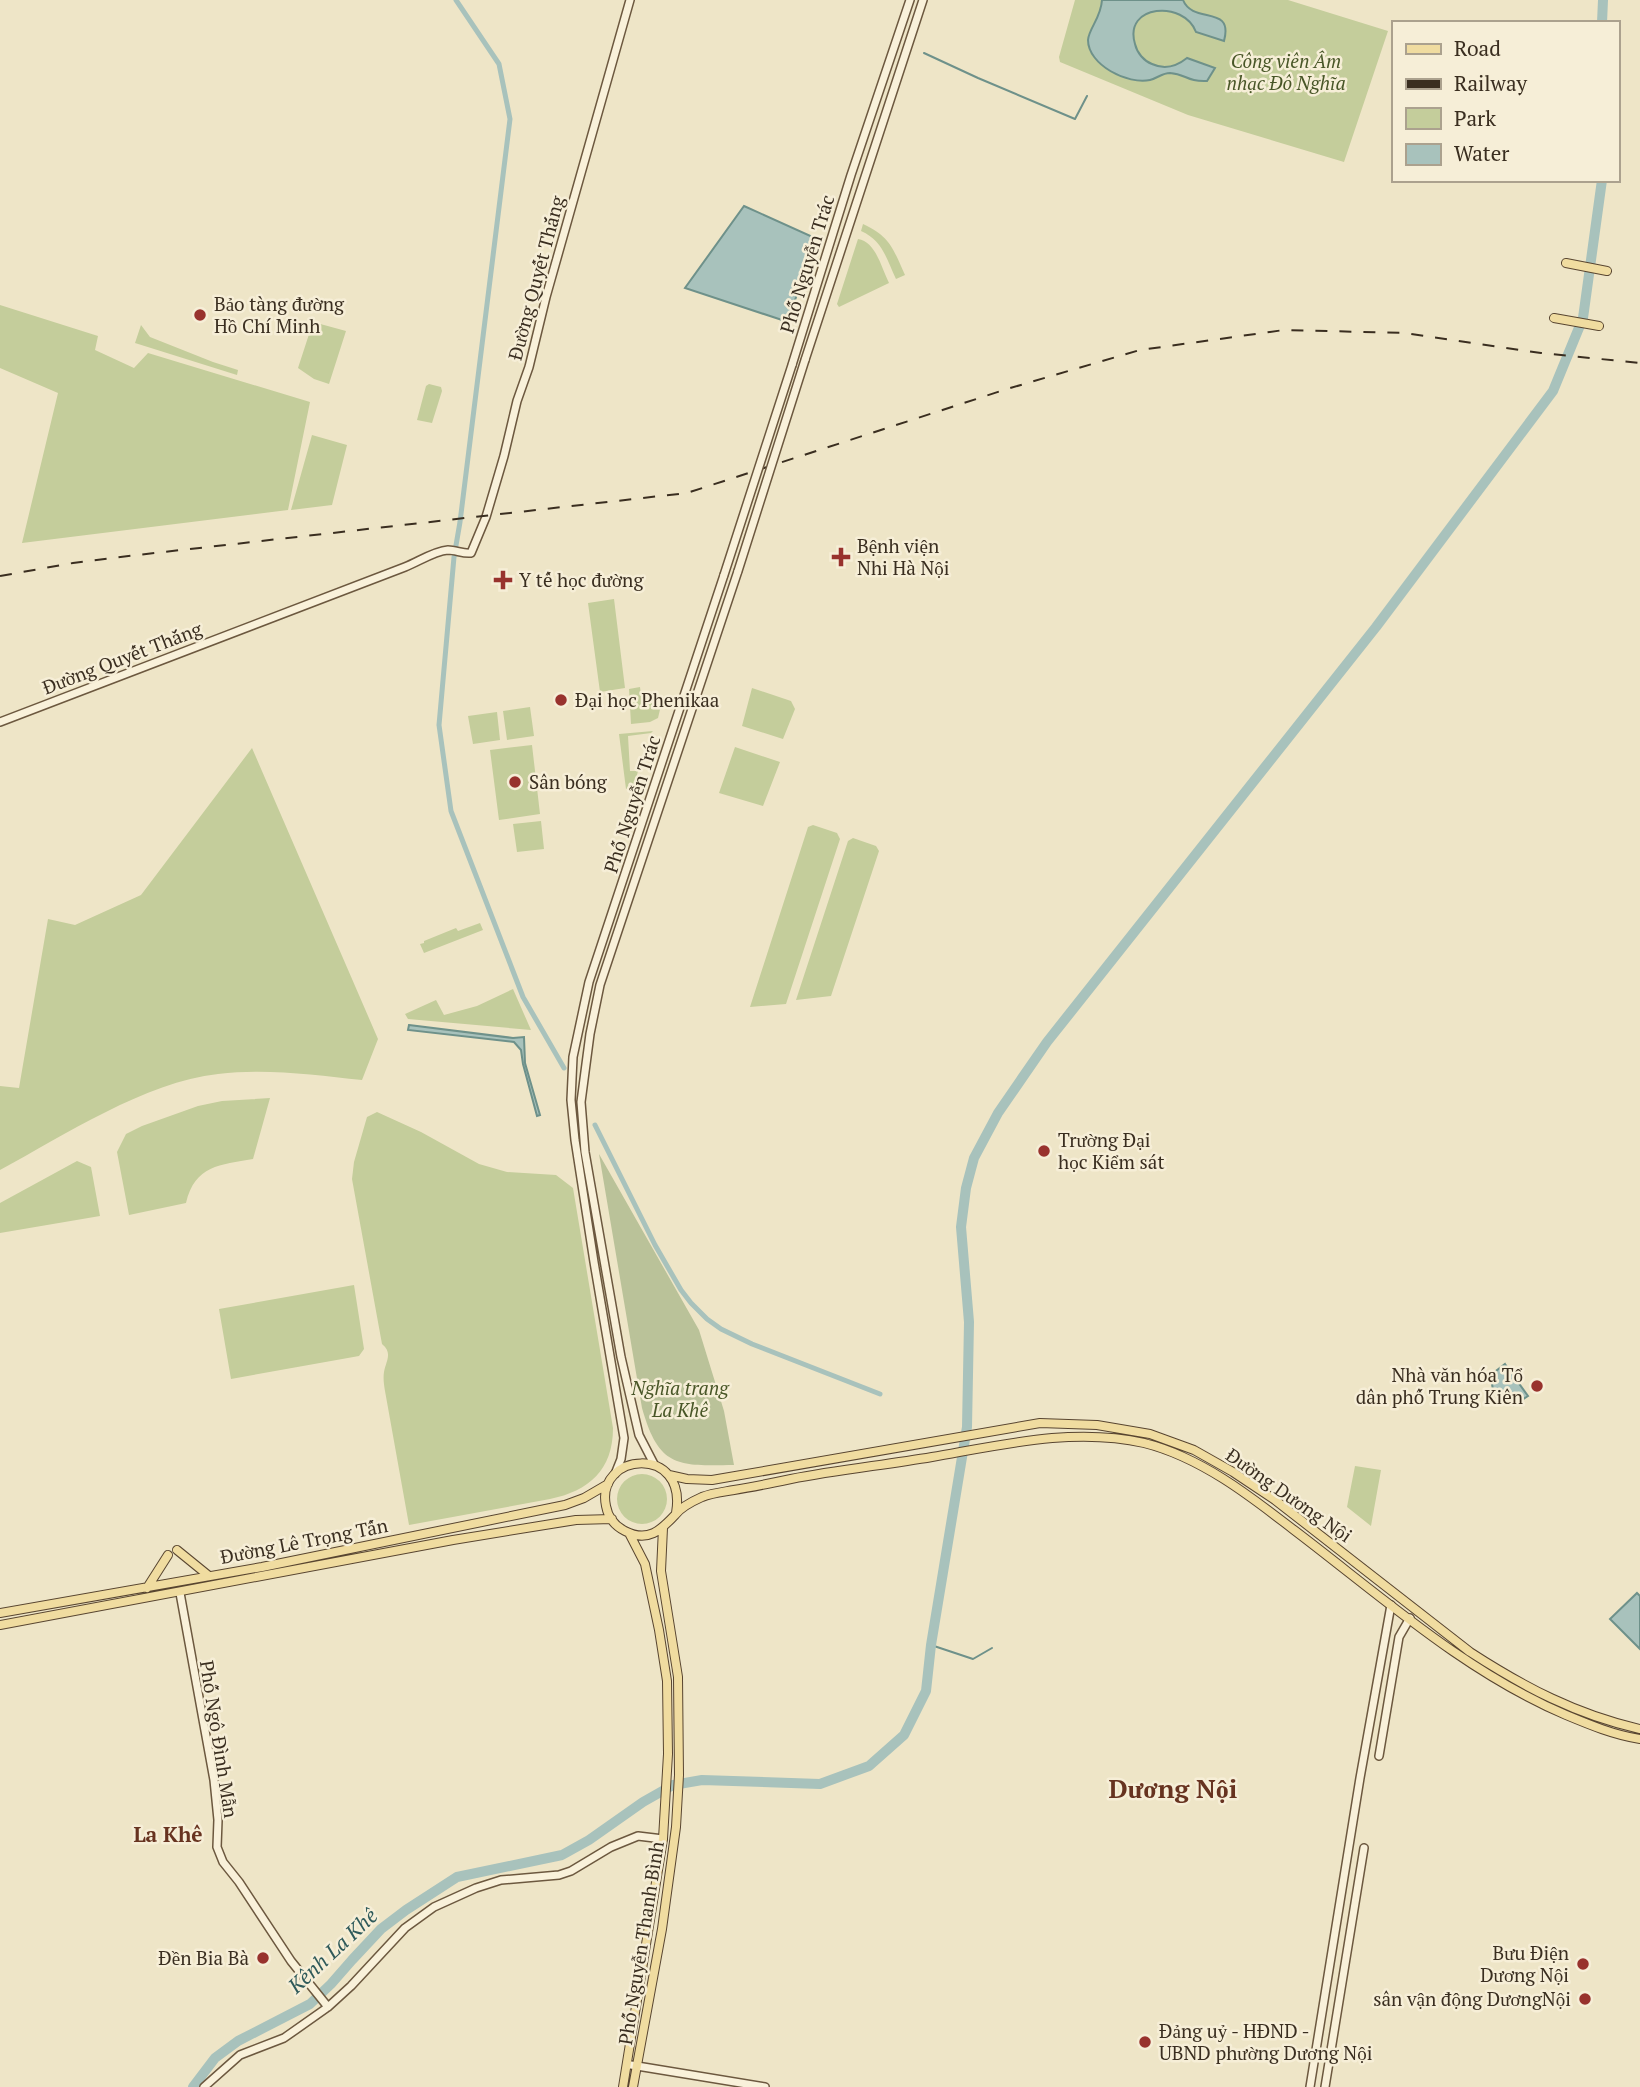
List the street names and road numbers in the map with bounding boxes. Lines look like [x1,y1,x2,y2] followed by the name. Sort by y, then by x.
[502,192,570,363] street label: Đường Quyết Thắng
[774,192,839,336] street label: Phố Nguyễn Trác
[38,615,206,699] street label: Đường Quyết Thắng
[597,732,666,876] street label: Phố Nguyễn Trác
[1221,1442,1357,1547] street label: Đường Dương Nội
[218,1512,390,1569] street label: Đường Lê Trọng Tấn
[195,1658,244,1819] street label: Phố Ngô Đình Mẫn
[612,1839,669,2046] street label: Phố Nguyễn Thanh Bình

